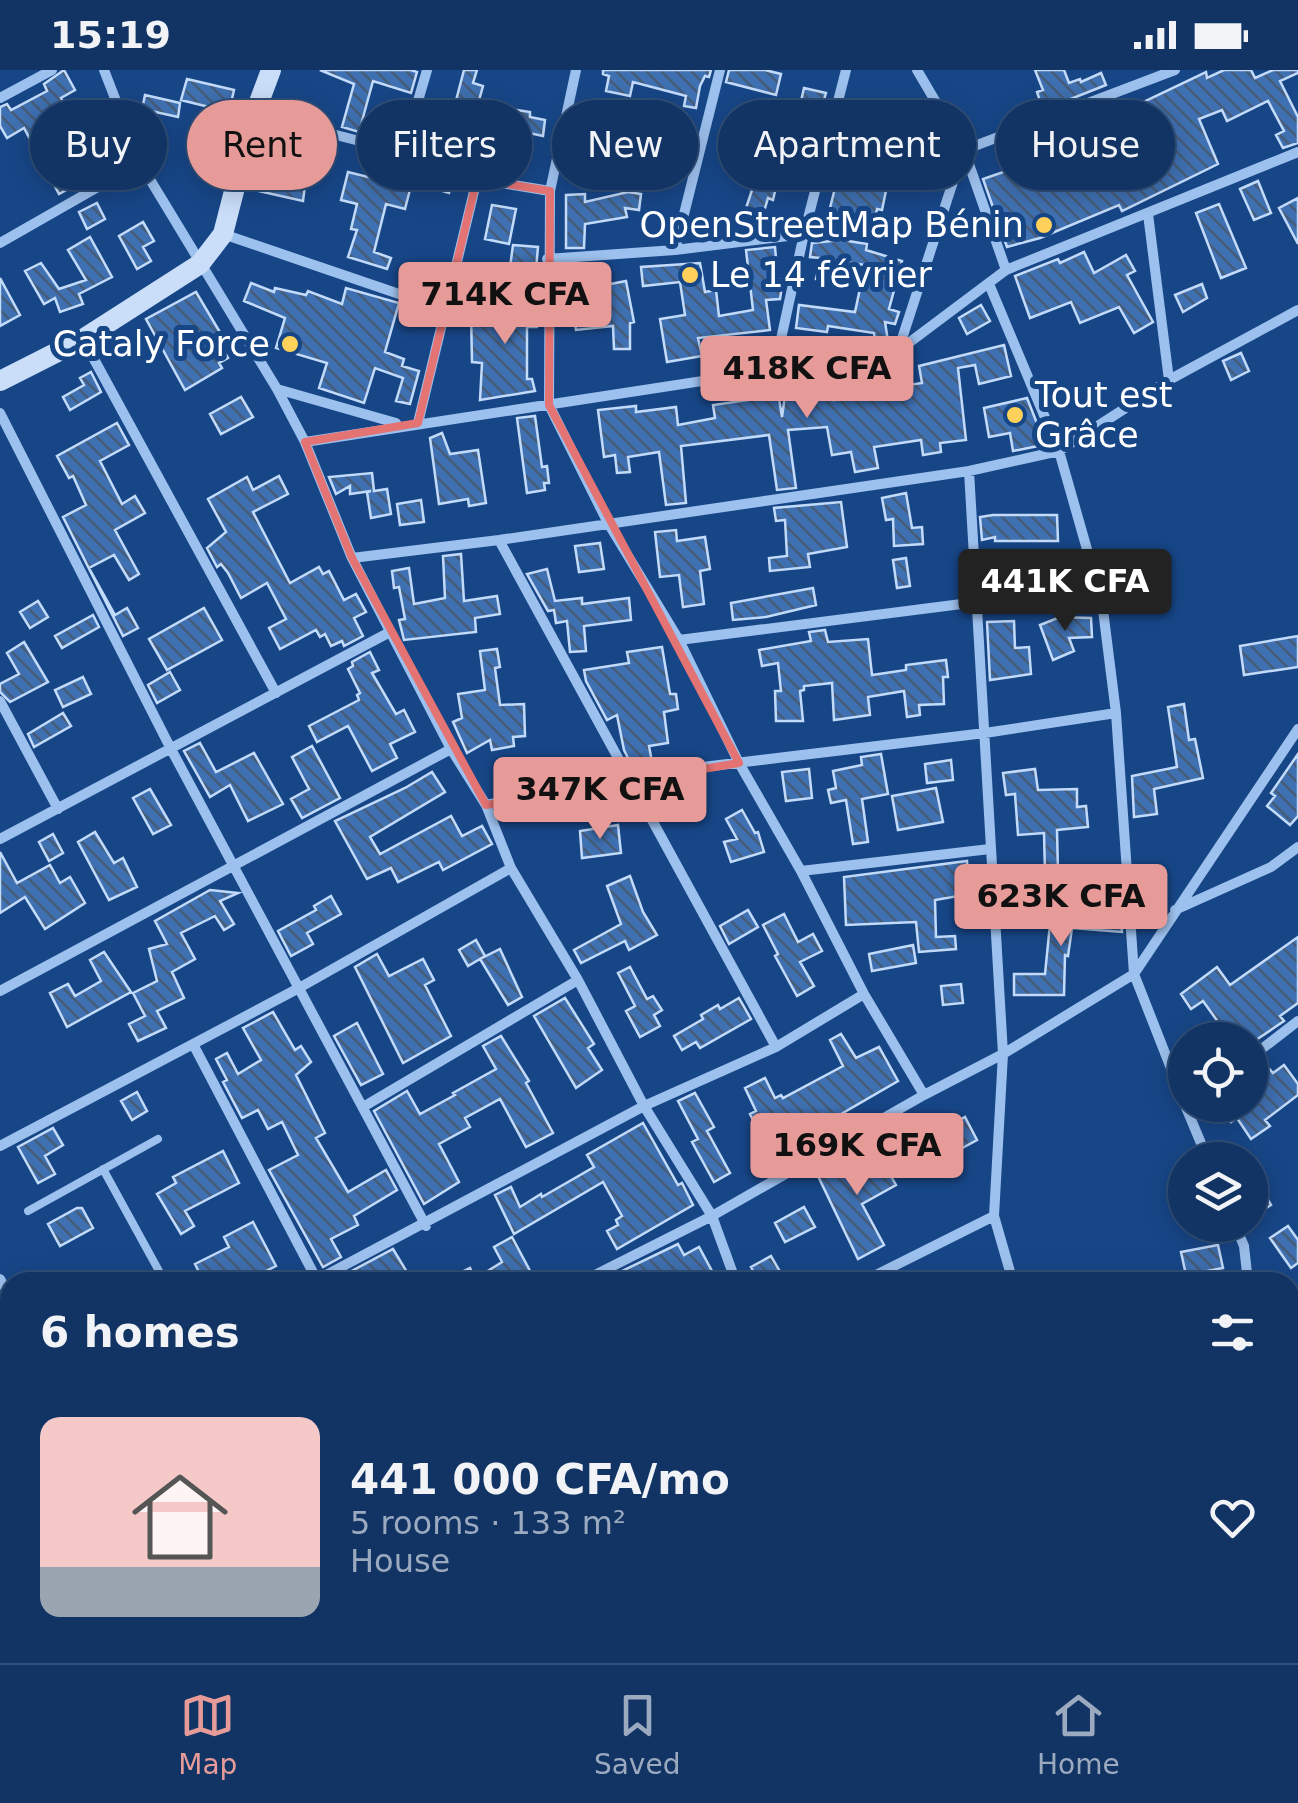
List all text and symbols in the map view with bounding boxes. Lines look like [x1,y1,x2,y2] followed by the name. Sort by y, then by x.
[50,13,171,57] text: 15:19
[30,100,167,190] chip: Buy
[187,100,337,190] chip: Rent
[357,100,532,190] chip: Filters
[552,100,698,190] chip: New
[718,100,976,190] chip: Apartment
[996,100,1175,190] chip: House
[640,205,1024,245] place label: OpenStreetMap Bénin
[1033,214,1055,236] marker: OpenStreetMap Bénin
[710,255,932,295] place label: Le 14 février
[402,262,608,347] pin: 714K CFA
[679,264,701,286] marker: Le 14 février
[420,275,590,313] text: 714K CFA
[53,324,270,364] place label: Cataly Force
[279,333,301,355] marker: Cataly Force
[704,336,910,421] pin: 418K CFA
[722,349,892,387] text: 418K CFA
[1034,375,1172,455] place label: Tout est Grâce
[1004,404,1026,426] marker: Tout est Grâce
[962,549,1168,634] pin: 441K CFA
[980,562,1150,600] text: 441K CFA
[497,757,703,842] pin: 347K CFA
[515,770,685,808] text: 347K CFA
[958,864,1164,949] pin: 623K CFA
[976,877,1146,915] text: 623K CFA
[1168,1022,1268,1242] map controls
[1168,1022,1268,1122] button: locate
[754,1113,960,1198] pin: 169K CFA
[772,1126,942,1164] text: 169K CFA
[1168,1142,1268,1242] button: layers
[1205,1305,1260,1360] icon: filters
[40,1308,240,1357] text: 6 homes
[350,1455,730,1504] text: 441 000 CFA/mo
[120,1457,240,1577] icon: home
[1205,1490,1260,1545] icon: heart
[350,1504,626,1542] text: 5 rooms · 133 m²
[350,1542,450,1580] text: House
[178,1688,237,1781] tab: Map
[594,1688,680,1781] tab: Saved
[1037,1688,1120,1781] tab: Home

